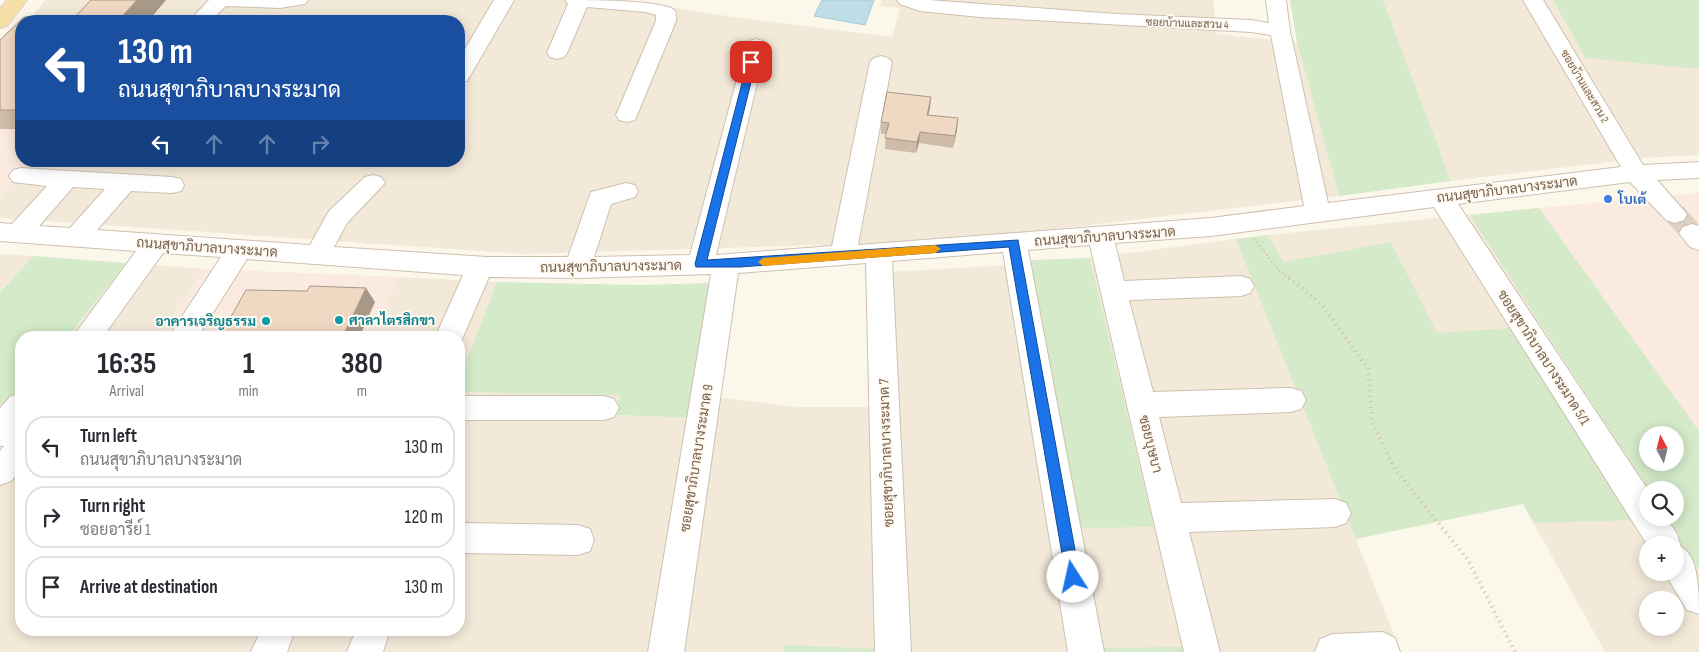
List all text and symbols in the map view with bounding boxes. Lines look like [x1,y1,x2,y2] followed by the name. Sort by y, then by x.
[1145,15,1229,31] street label: ซอยบ้านและสวน 4
[118,31,193,74] text: 130 m
[35,35,100,100] icon: left
[730,41,772,83] pin
[1558,47,1613,126] street label: ซอยบ้านและสวน 2
[737,48,765,76] icon: arrive
[118,77,341,104] text: ถนนสุขาภิบาลบางระมาด
[147,130,175,158] icon: left
[200,130,228,158] icon: ahead
[253,130,281,158] icon: ahead
[306,130,334,158] icon: right
[1436,172,1579,208] street label: ถนนสุขาภิบาลบางระมาด
[1617,190,1647,208] place label: โบเต้
[1602,193,1614,205] marker: โบเต้
[1034,223,1176,251] street label: ถนนสุขาภิบาลบางระมาด
[136,234,278,262] street label: ถนนสุขาภิบาลบางระมาด
[540,257,682,277] street label: ถนนสุขาภิบาลบางระมาด
[1493,287,1594,429] street label: ซอยสุขาภิบาลบางระมาด 5/1
[349,311,435,329] place label: ศาลาไตรสิกขา
[155,313,256,330] place label: อาคารเจริญธรรม
[333,314,345,326] marker: ศาลาไตรสิกขา
[260,315,272,327] marker: อาคารเจริญธรรม
[97,346,156,382] text: 16:35
[243,346,255,382] text: 1
[341,346,383,382] text: 380
[875,378,899,528] street label: ซอยสุขาภิบาลบางระมาด 7
[110,382,144,401] text: Arrival
[239,382,259,401] text: min
[357,382,367,401] text: m
[676,383,718,533] street label: ซอยสุขาภิบาลบางระมาด 9
[1134,413,1166,475] street label: ซอยบุษบา
[80,425,137,448] text: Turn left
[1639,426,1684,471] north arrow
[1639,426,1684,636] map controls
[37,433,65,461] icon: left
[405,436,443,459] text: 130 m
[80,451,242,470] text: ถนนสุขาภิบาลบางระมาด
[1639,481,1684,526] button: search
[80,495,145,518] text: Turn right
[37,503,65,531] icon: right
[405,506,443,529] text: 120 m
[80,521,151,540] text: ซอยอารีย์ 1
[1639,536,1684,581] button: +
[1046,550,1098,602] position arrow
[37,573,65,601] icon: arrive
[80,576,218,599] text: Arrive at destination
[405,576,443,599] text: 130 m
[1639,591,1684,636] button: −

